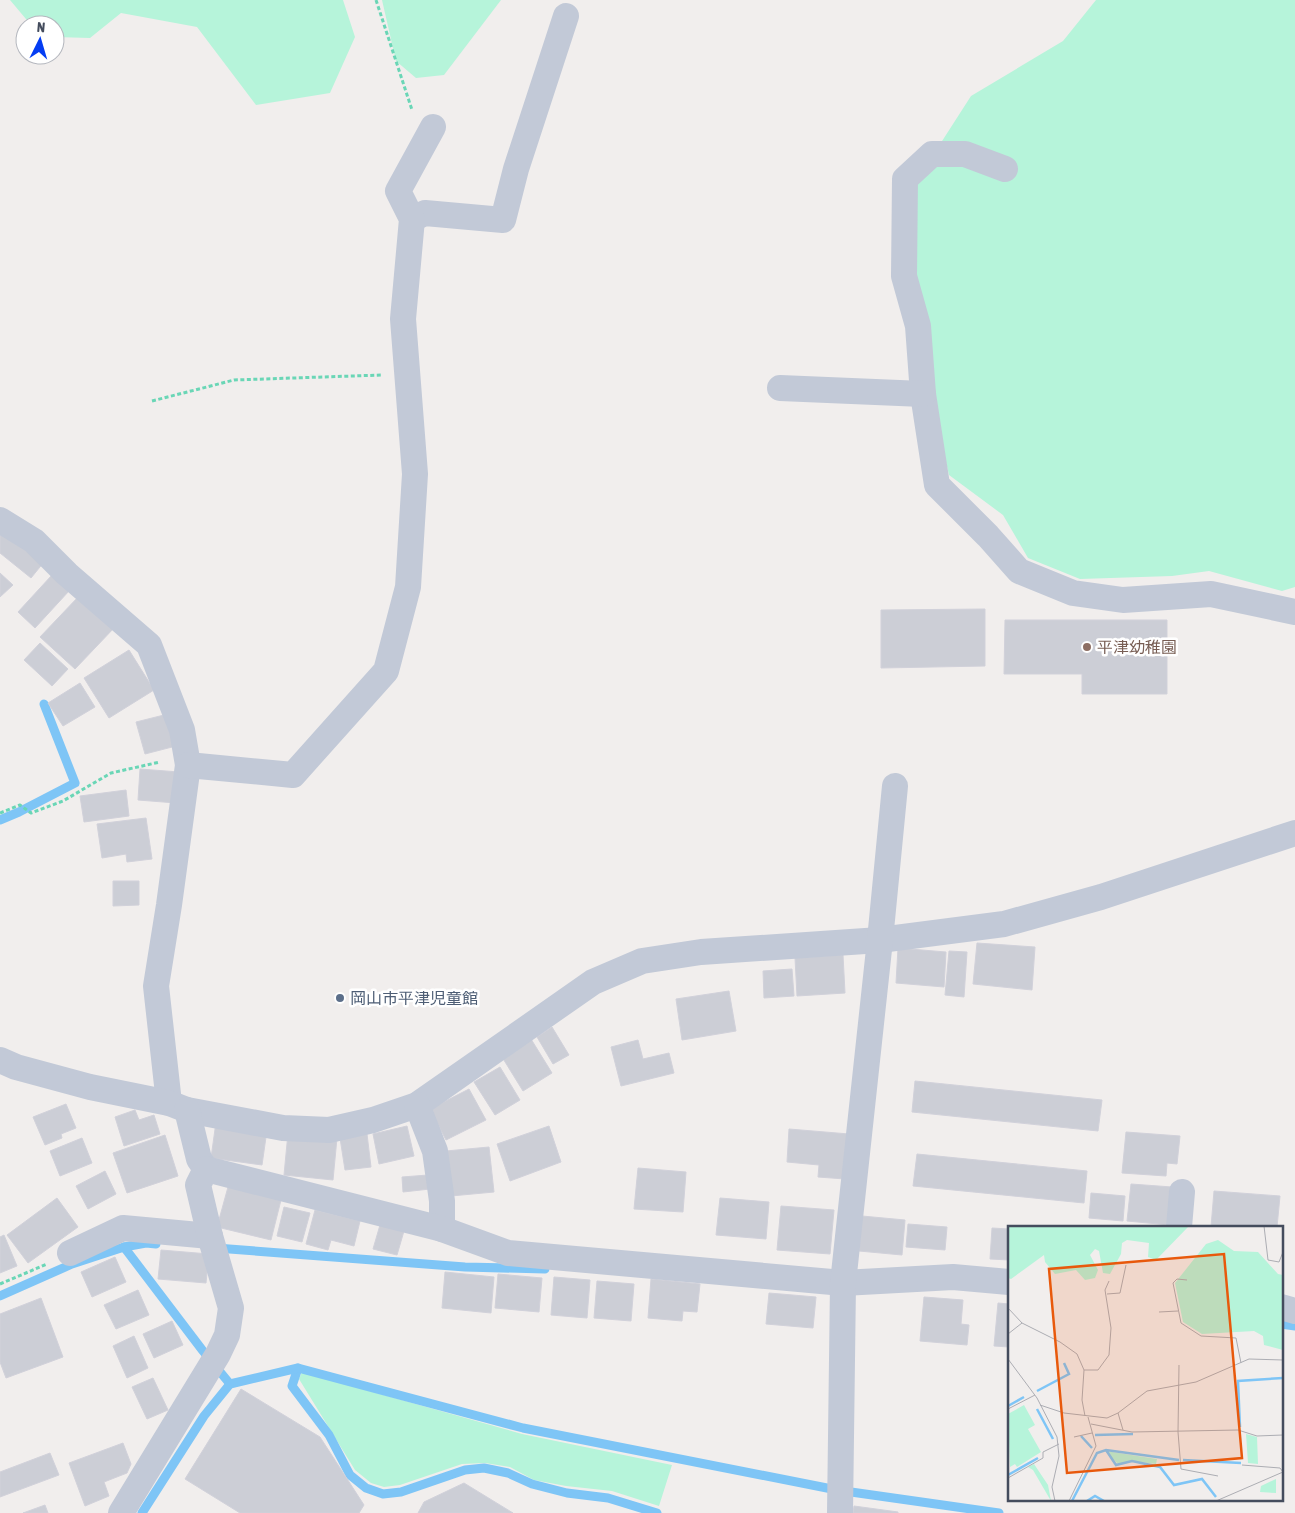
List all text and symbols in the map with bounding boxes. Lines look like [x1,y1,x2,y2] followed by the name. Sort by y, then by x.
[15,15,65,65] north arrow
[36,19,46,35] text: N
[1097,638,1177,656] place label: 平津幼稚園
[1081,641,1093,653] marker: 平津幼稚園
[350,989,478,1007] place label: 岡山市平津児童館
[334,992,346,1004] marker: 岡山市平津児童館
[1008,1226,1282,1500] inset map

